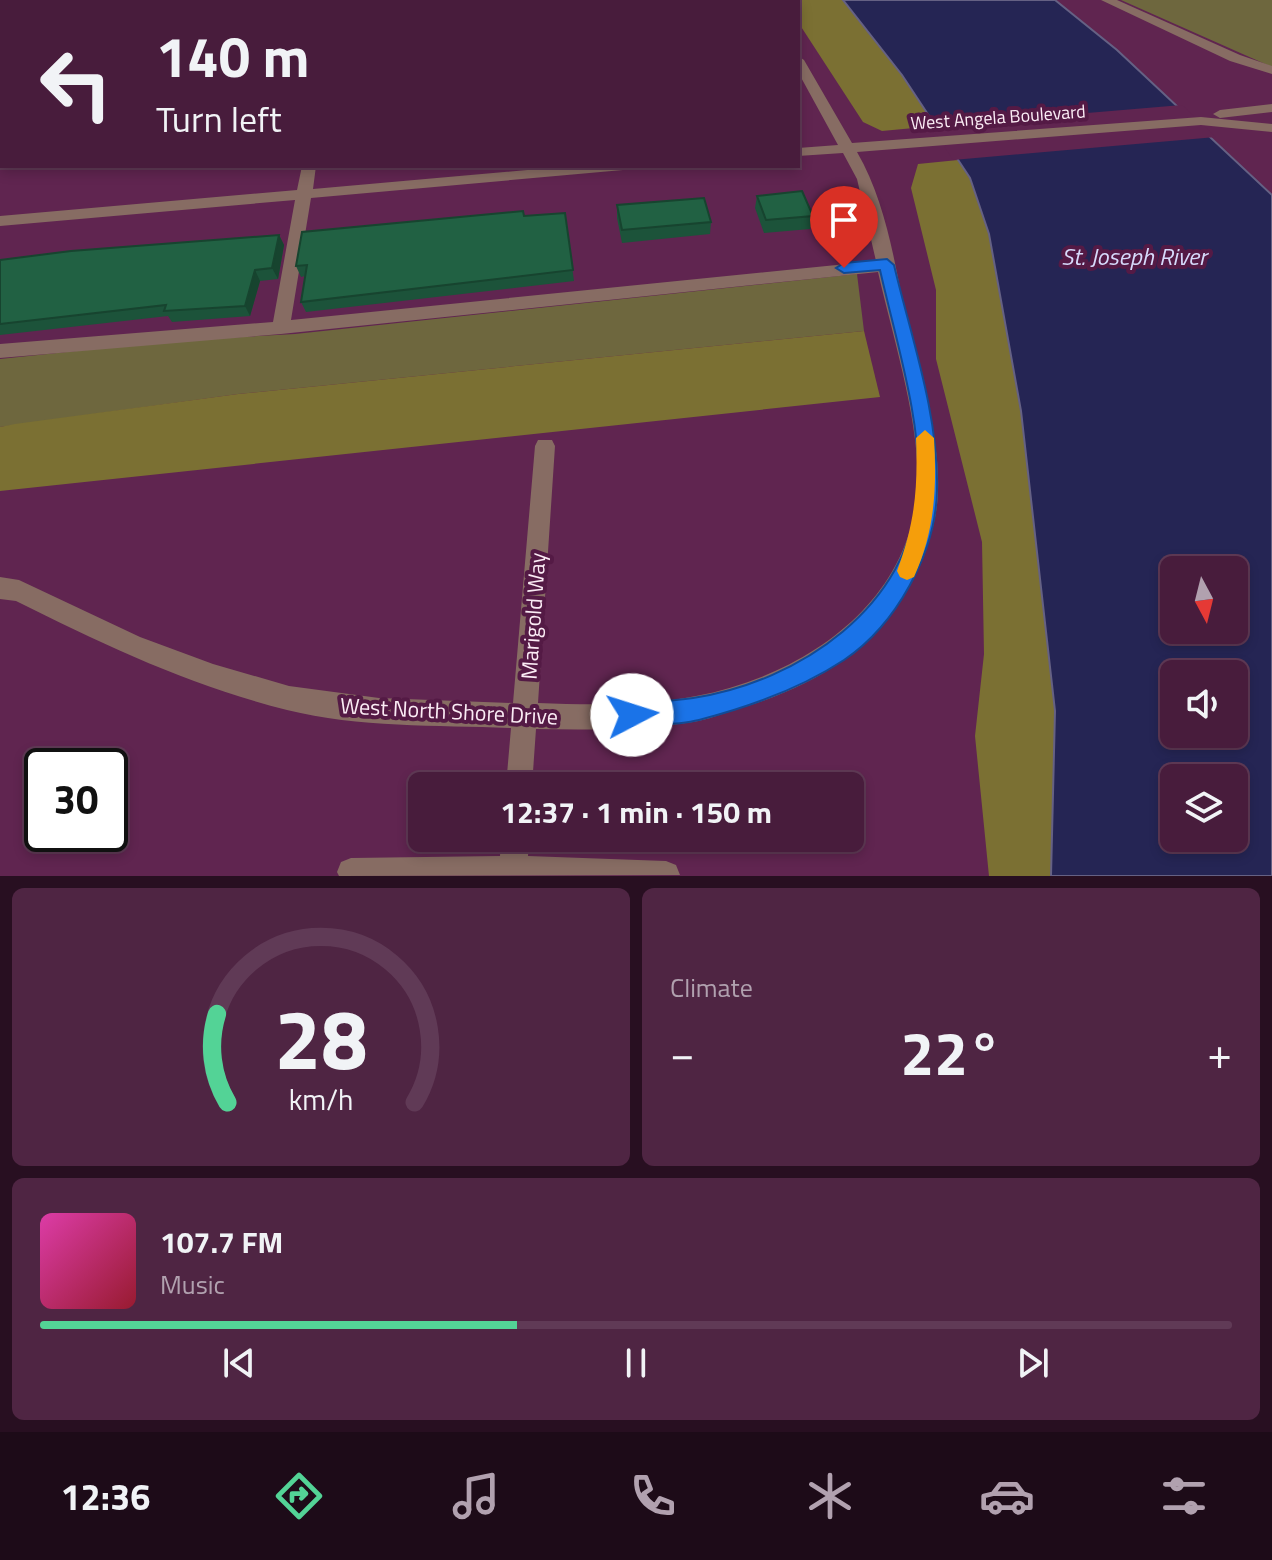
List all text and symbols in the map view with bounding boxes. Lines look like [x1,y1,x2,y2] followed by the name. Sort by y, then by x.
[156,14,309,99] text: 140 m
[24,32,128,136] icon: left
[156,91,282,146] text: Turn left
[910,97,1086,137] street label: West Angela Boulevard
[810,186,878,268] pin
[822,198,866,242] icon: arrive
[1061,238,1210,274] water label: St. Joseph River
[512,551,554,681] street label: Marigold Way
[1160,556,1248,644] north arrow
[1160,556,1248,852] map controls
[1160,660,1248,748] button: sound
[590,673,674,757] position arrow
[339,688,559,734] street label: West North Shore Drive
[24,748,128,852] speed limit sign: 30
[1160,764,1248,852] button: layers
[500,789,772,835] text: 12:37 · 1 min · 150 m
[670,968,753,1007] text: Climate
[274,975,368,1101] text: 28
[901,1007,1001,1098] text: 22°
[670,1019,695,1086] text: −
[1207,1019,1232,1086] text: +
[289,1078,353,1121] text: km/h
[160,1219,283,1265] text: 107.7 FM
[160,1265,225,1304] text: Music
[217,1341,261,1385] icon: previous
[614,1341,658,1385] icon: pause
[1011,1341,1055,1385] icon: next
[271,1468,327,1524] icon: directions
[448,1468,504,1524] icon: music
[625,1468,681,1524] icon: phone
[802,1468,858,1524] icon: climate
[979,1468,1035,1524] icon: car
[1156,1468,1212,1524] icon: filters
[60,1469,150,1524] text: 12:36

